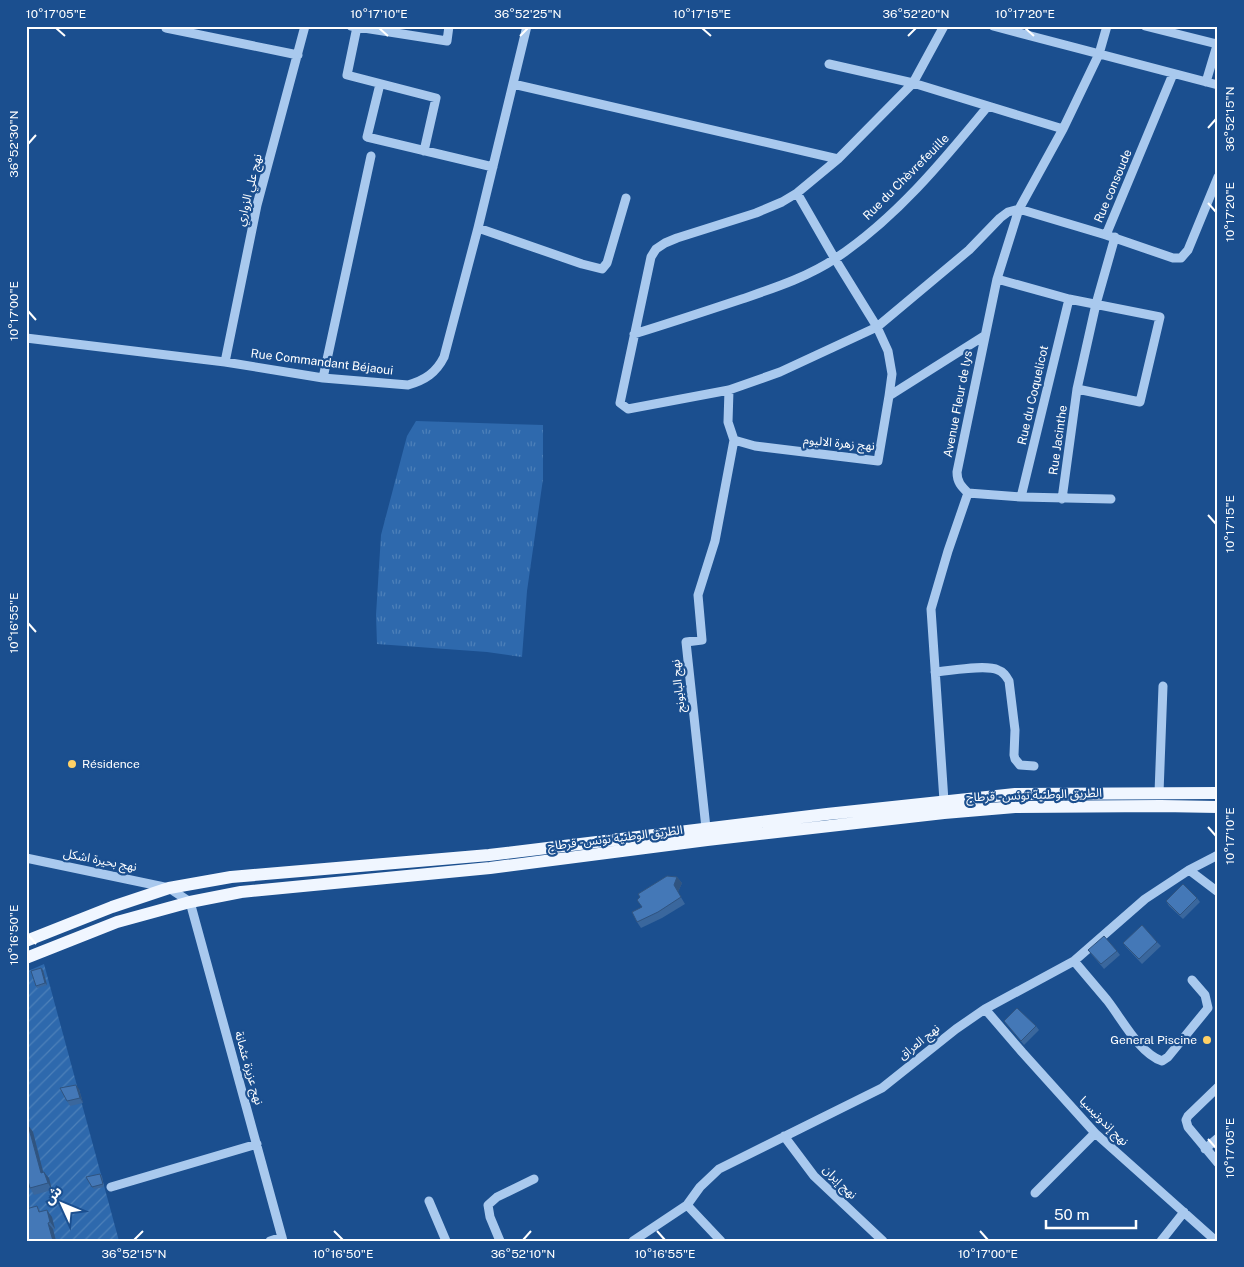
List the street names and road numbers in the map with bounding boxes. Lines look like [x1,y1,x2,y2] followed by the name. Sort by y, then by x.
[860,131,952,223] street label: Rue du Chèvrefeuille
[1091,147,1135,225] street label: Rue consoude
[233,152,267,228] street label: نهج علي الزواري
[1015,344,1051,446] street label: Rue du Coquelicot
[250,346,394,378] street label: Rue Commandant Béjaoui
[941,349,975,459] street label: Avenue Fleur de lys
[1046,404,1070,476] street label: Rue Jacinthe
[802,433,875,455] street label: نهج زهرة الاليوم
[668,658,690,713] street label: نهج البابونج
[966,786,1102,806] street label: الطريق الوطنية تونس - قرطاج
[547,823,684,855] street label: الطريق الوطنية تونس - قرطاج
[62,846,138,876] street label: نهج بحيرة اشكل
[896,1021,944,1064] street label: نهج العراق
[230,1029,266,1107] street label: نهج عزيزة عثمانة
[1075,1094,1131,1150] street label: نهج إندونيسيا
[819,1162,860,1203] street label: نهج إيران

